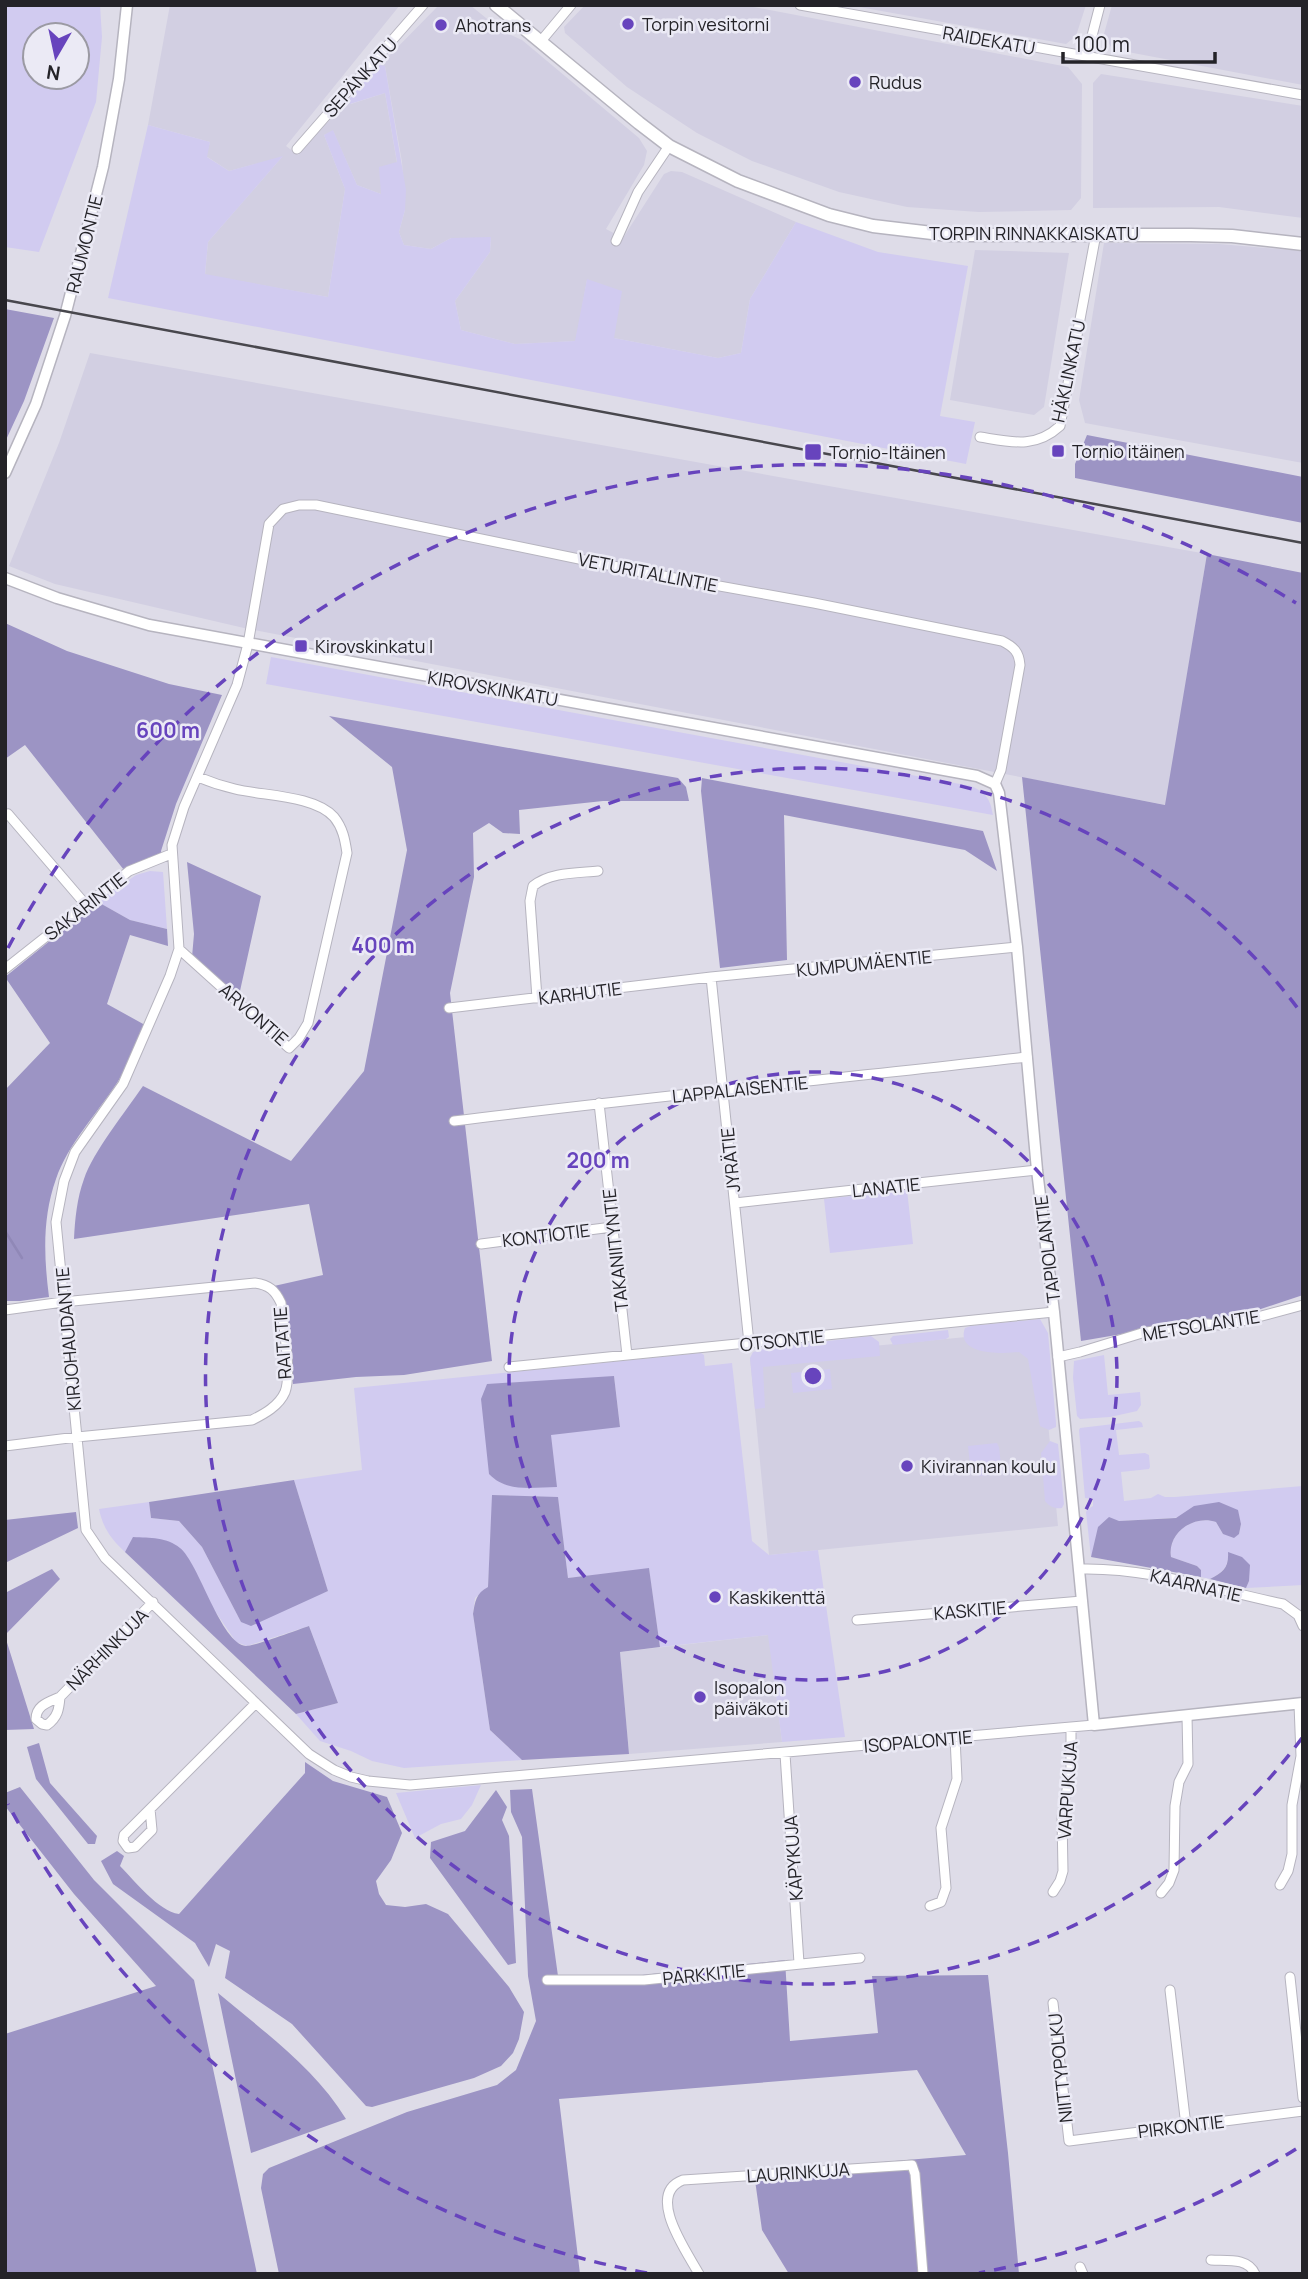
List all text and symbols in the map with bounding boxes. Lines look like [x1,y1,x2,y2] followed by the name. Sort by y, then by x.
[642,12,769,36] place label: Torpin vesitorni
[455,13,531,37] place label: Ahotrans
[620,16,636,32] marker: Torpin vesitorni
[433,17,449,33] marker: Ahotrans
[941,20,1037,60] street label: RAIDEKATU
[21,21,91,91] north arrow
[1063,21,1215,65] scale bar
[1074,30,1130,58] text: 100 m
[318,32,402,122] street label: SEPÄNKATU
[45,59,62,87] text: N
[869,70,922,94] place label: Rudus
[847,74,863,90] marker: Rudus
[60,192,108,296] street label: RAUMONTIE
[929,221,1139,245] street label: TORPIN RINNAKKAISKATU
[1045,317,1091,425] street label: HÄKLINKATU
[1072,439,1185,463] place label: Tornio itäinen
[829,440,946,464] place label: Tornio-Itäinen
[803,442,823,462] marker: Tornio-Itäinen
[1050,443,1066,459] marker: Tornio itäinen
[576,547,720,597] street label: VETURITALLINTIE
[315,634,433,658] place label: Kirovskinkatu I
[293,638,309,654] marker: Kirovskinkatu I
[426,665,560,711] street label: KIROVSKINKATU
[136,716,200,744] text: 600 m
[39,866,131,946] street label: SAKARINTIE
[351,931,415,959] text: 400 m
[795,944,933,982] street label: KUMPUMÄENTIE
[537,976,623,1010] street label: KARHUTIE
[215,977,293,1051] street label: ARVONTIE
[671,1070,809,1108] street label: LAPPALAISENTIE
[715,1126,745,1194] street label: JYRÄTIE
[566,1146,630,1174] text: 200 m
[851,1171,921,1203] street label: LANATIE
[597,1187,633,1313] street label: TAKANIITYNTIE
[1029,1194,1065,1304] street label: TAPIOLANTIE
[501,1218,591,1252] street label: KONTIOTIE
[50,1266,86,1412] street label: KIRJOHAUDANTIE
[1141,1304,1261,1346] street label: METSOLANTIE
[267,1306,297,1380] street label: RAITATIE
[738,1324,826,1356] street label: OTSONTIE
[801,1364,825,1388] centre of rings
[921,1454,1056,1478] place label: Kivirannan koulu
[899,1458,915,1474] marker: Kivirannan koulu
[1148,1563,1244,1607] street label: KAARNATIE
[729,1585,825,1609] place label: Kaskikenttä
[707,1589,723,1605] marker: Kaskikenttä
[933,1595,1007,1625] street label: KASKITIE
[61,1602,154,1695] street label: NÄRHINKUJA
[714,1675,788,1720] place label: Isopalon päiväkoti
[692,1689,708,1705] marker: Isopalon päiväkoti
[863,1724,973,1758] street label: ISOPALONTIE
[1052,1739,1082,1840] street label: VARPUKUJA
[778,1814,808,1902] street label: KÄPYKUJA
[661,1958,747,1990] street label: PARKKITIE
[1042,2012,1078,2124] street label: NIITTYPOLKU
[1136,2109,1226,2143] street label: PIRKONTIE
[746,2156,851,2188] street label: LAURINKUJA

